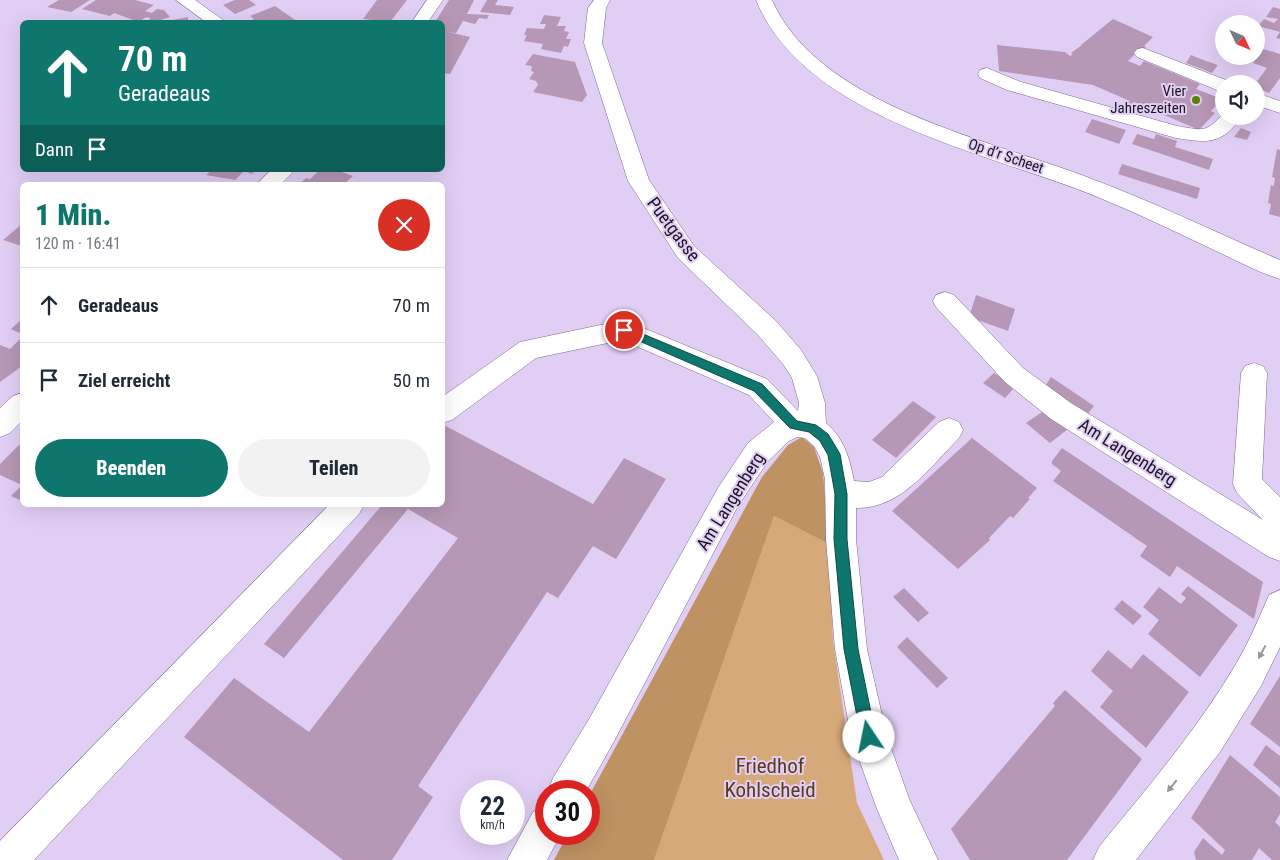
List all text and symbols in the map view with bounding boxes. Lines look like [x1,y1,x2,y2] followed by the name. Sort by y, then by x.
[1215,15,1265,65] north arrow
[1215,15,1265,125] map controls
[118,39,187,80] text: 70 m
[35,40,100,105] icon: ahead
[1215,75,1265,125] button: sound
[118,81,211,106] text: Geradeaus
[1110,82,1186,117] place label: Vier Jahreszeiten
[1190,94,1202,106] marker: Vier Jahreszeiten
[83,135,111,163] icon: arrive
[966,135,1046,177] street label: Op d’r Scheet
[35,138,73,161] text: Dann
[643,193,705,265] street label: Puetgasse
[35,197,111,232] text: 1 Min.
[378,199,430,251] button: close
[35,234,121,253] text: 120 m · 16:41
[35,291,63,319] icon: ahead
[78,294,159,317] text: Geradeaus
[393,294,430,317] text: 70 m
[603,309,645,351] pin
[610,316,638,344] icon: arrive
[35,366,63,394] icon: arrive
[78,369,170,392] text: Ziel erreicht
[393,369,430,392] text: 50 m
[1075,414,1181,490] street label: Am Langenberg
[35,439,228,497] button: Beenden
[238,439,430,497] button: Teilen
[692,448,768,554] street label: Am Langenberg
[1258,644,1266,659] one-way arrow
[842,710,894,762] position arrow
[724,754,816,802] park label: Friedhof Kohlscheid
[535,780,600,845] speed limit sign: 30
[1166,780,1177,793] one-way arrow
[480,792,505,821] text: 22
[480,818,505,832] text: km/h

